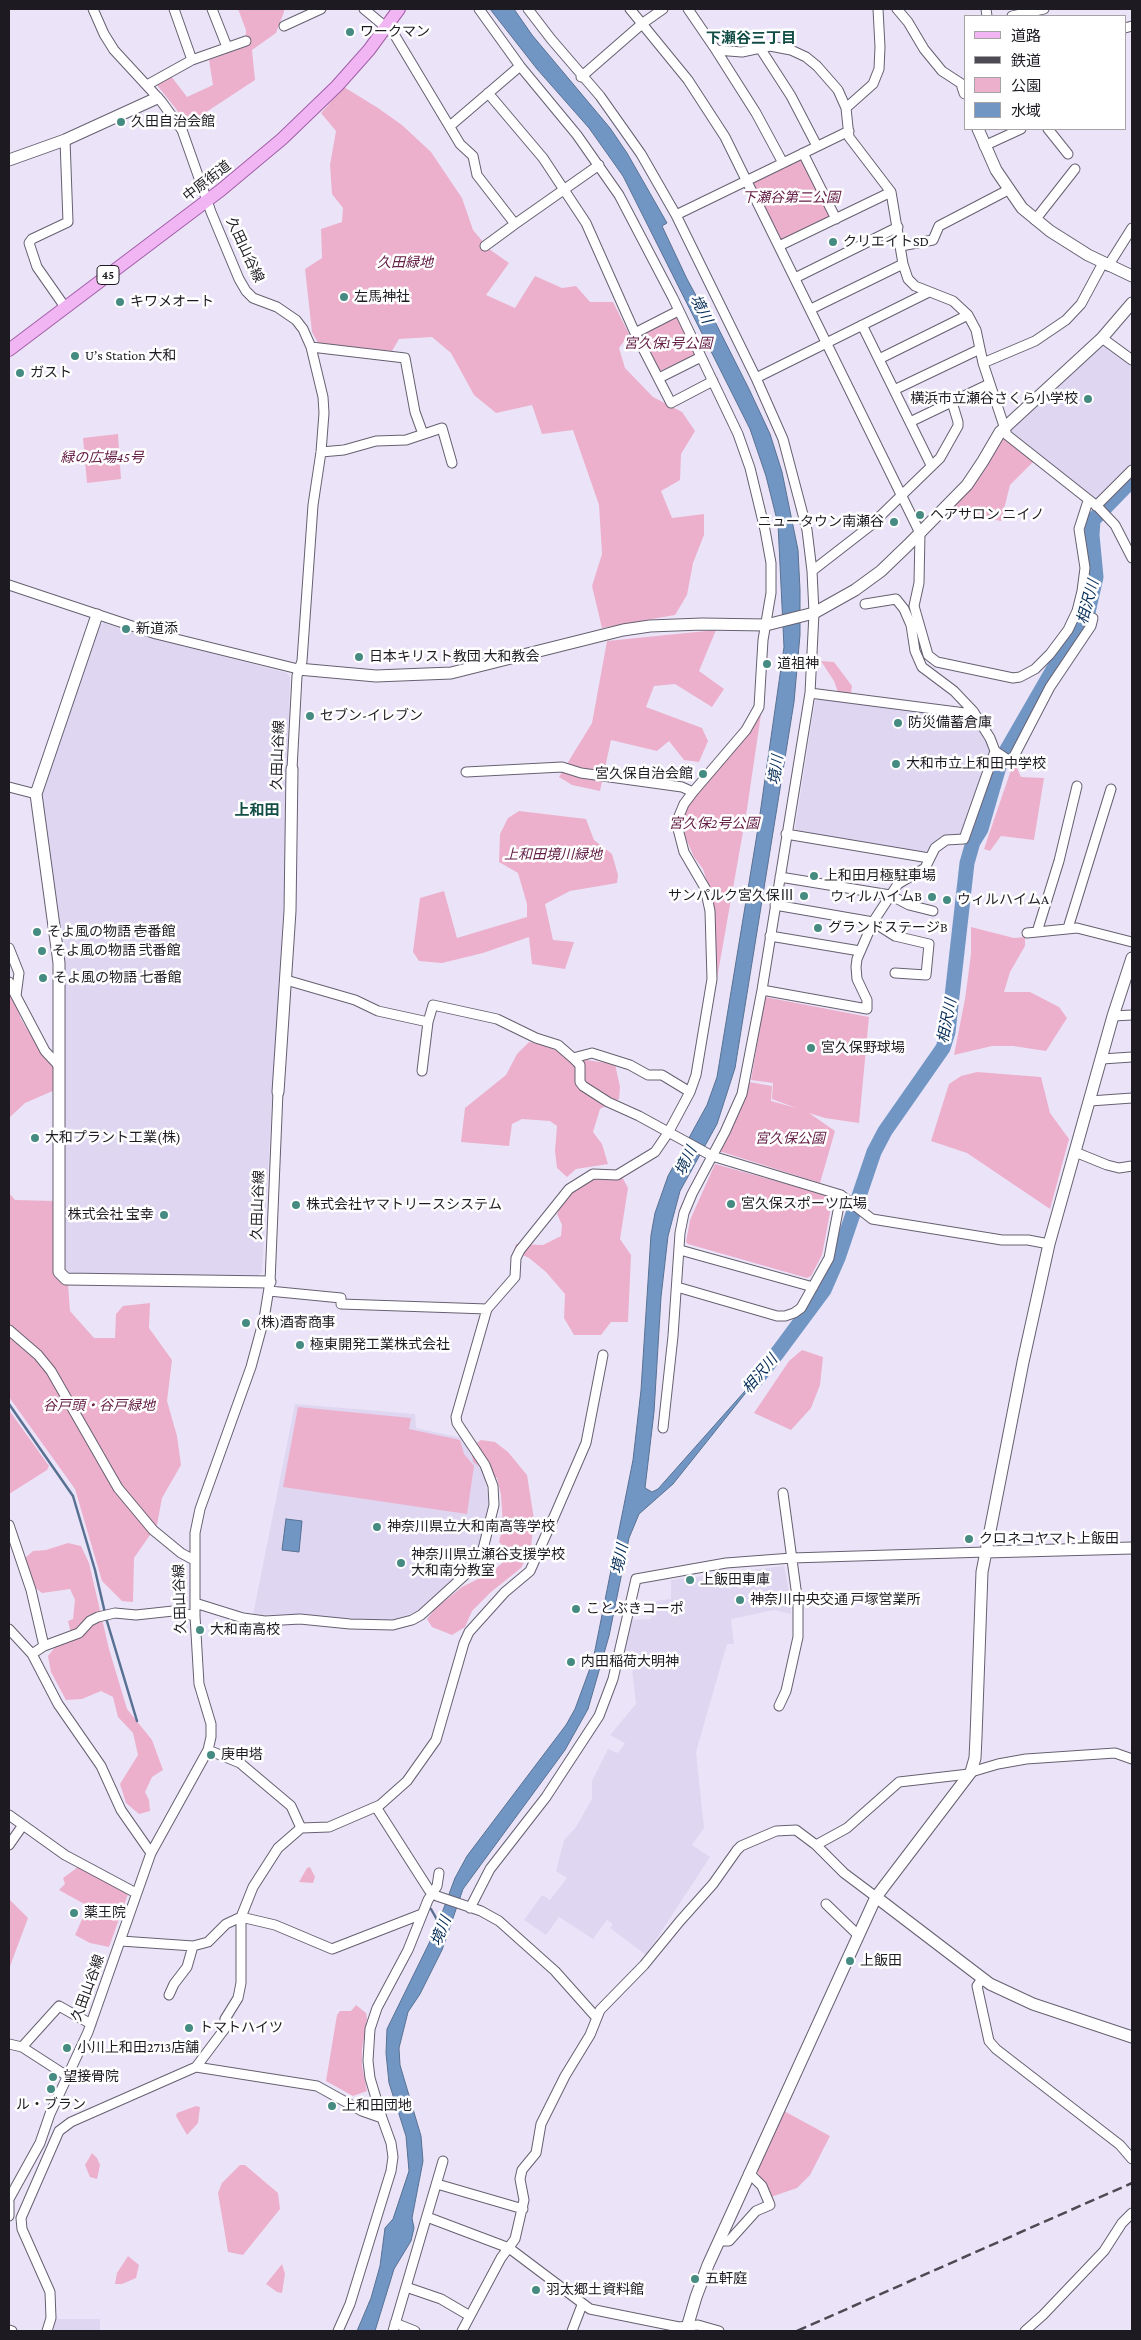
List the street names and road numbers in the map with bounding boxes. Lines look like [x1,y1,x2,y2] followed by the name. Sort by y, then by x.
[180,157,234,205] street label: 中原街道
[223,215,267,285] street label: 久田山谷線
[97,266,119,284] road number: 45
[268,720,288,790] street label: 久田山谷線
[248,1170,268,1240] street label: 久田山谷線
[170,1564,190,1634] street label: 久田山谷線
[68,1952,108,2024] street label: 久田山谷線

